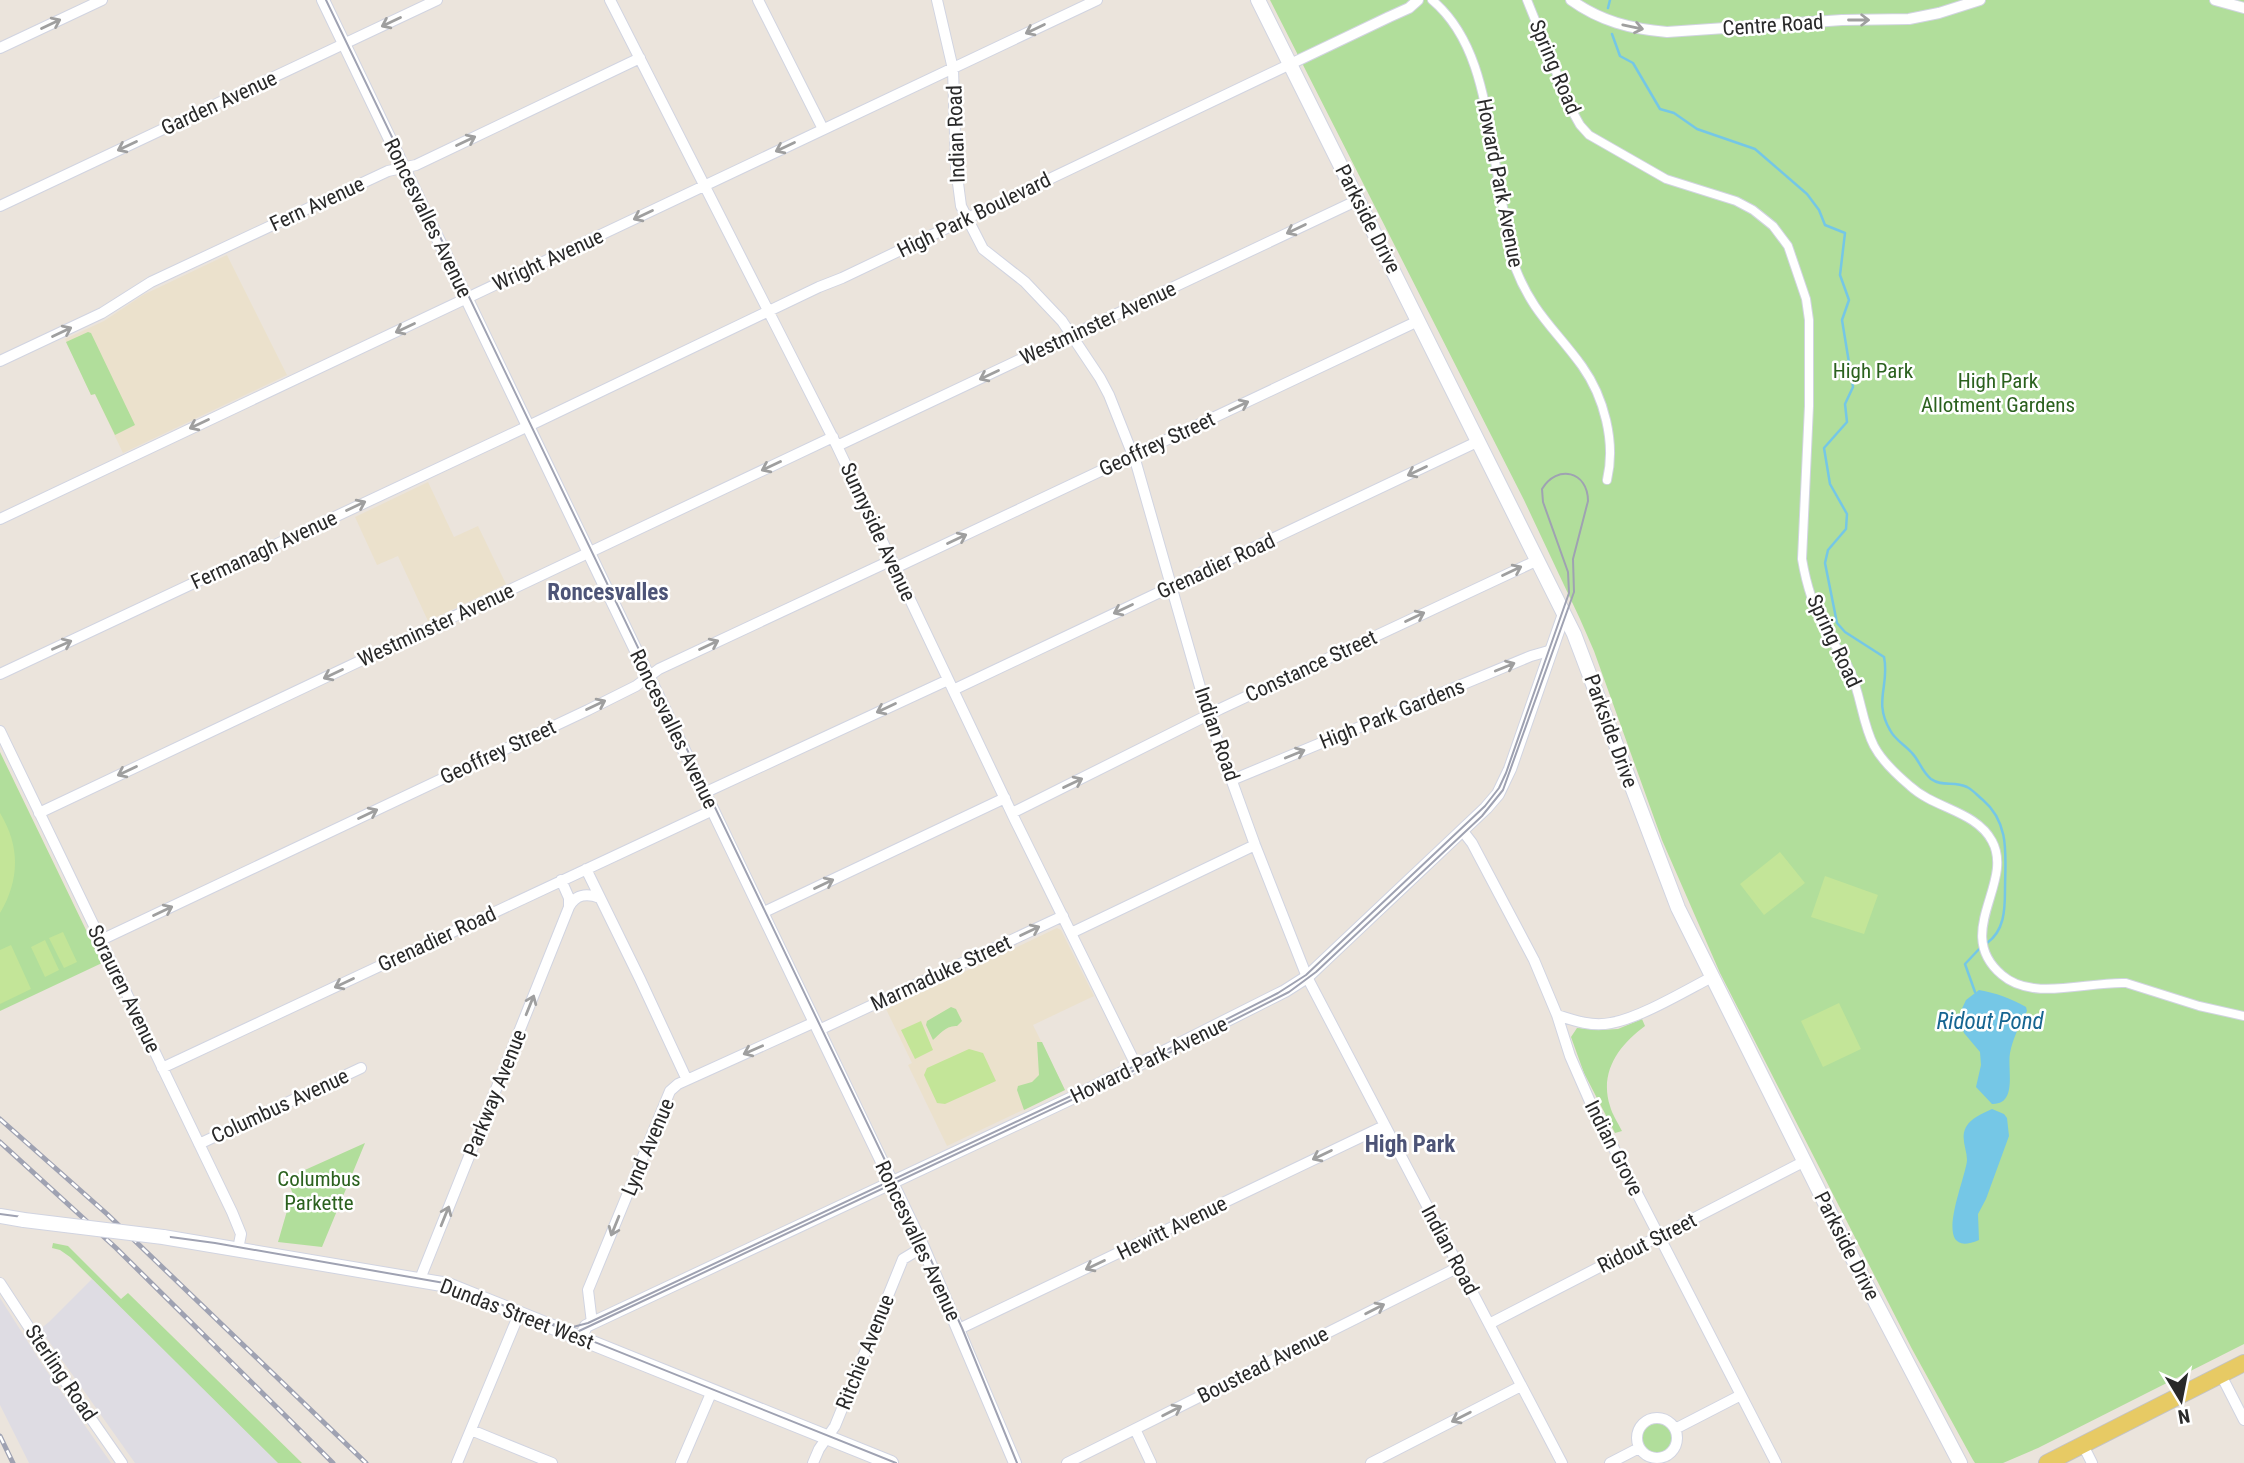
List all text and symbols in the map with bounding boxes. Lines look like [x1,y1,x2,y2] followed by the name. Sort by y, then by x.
[1722,10,1824,40] street label: Centre Road
[1847,13,1870,27] one-way arrow
[381,16,402,29] one-way arrow
[1524,16,1586,118] street label: Spring Road
[40,17,61,30] one-way arrow
[1621,21,1644,35] one-way arrow
[1025,23,1046,37] one-way arrow
[158,66,281,140] street label: Garden Avenue
[942,85,970,183] street label: Indian Road
[1472,97,1528,270] street label: Howard Park Avenue
[379,134,477,302] street label: Roncesvalles Avenue
[455,134,476,148] one-way arrow
[117,140,139,153] one-way arrow
[775,141,796,154] one-way arrow
[1330,161,1406,278] street label: Parkside Drive
[893,167,1055,263] street label: High Park Boulevard
[266,172,368,236] street label: Fern Avenue
[633,209,654,222] one-way arrow
[1286,223,1307,237] one-way arrow
[489,224,607,296] street label: Wright Avenue
[1016,276,1180,370] street label: Westminster Avenue
[395,322,416,335] one-way arrow
[51,325,72,339] one-way arrow
[1833,359,1914,383] park label: High Park
[979,369,1000,382] one-way arrow
[1921,369,2075,417] park label: High Park Allotment Gardens
[1228,398,1249,412] one-way arrow
[1095,407,1219,481] street label: Geoffrey Street
[189,418,210,432] one-way arrow
[835,459,921,605] street label: Sunnyside Avenue
[761,460,782,473] one-way arrow
[1407,464,1428,478] one-way arrow
[345,499,366,513] one-way arrow
[187,506,341,594] street label: Fermanagh Avenue
[1153,528,1279,604] street label: Grenadier Road
[946,532,967,545] one-way arrow
[1501,564,1522,577] one-way arrow
[354,578,518,672] street label: Westminster Avenue
[547,579,669,606] district label: Roncesvalles
[1802,591,1866,691] street label: Spring Road
[1113,603,1134,616] one-way arrow
[1404,610,1425,623] one-way arrow
[1241,625,1381,707] street label: Constance Street
[51,638,72,651] one-way arrow
[698,638,719,652] one-way arrow
[625,645,723,813] street label: Roncesvalles Avenue
[1494,659,1515,672] one-way arrow
[323,667,344,681] one-way arrow
[1579,671,1643,791] street label: Parkside Drive
[1316,674,1468,754] street label: High Park Gardens
[1190,684,1244,784] street label: Indian Road
[585,698,606,712] one-way arrow
[876,702,897,715] one-way arrow
[436,715,560,789] street label: Geoffrey Street
[1284,746,1305,759] one-way arrow
[117,765,139,778] one-way arrow
[1062,775,1083,789] one-way arrow
[357,806,378,820] one-way arrow
[813,876,834,890] one-way arrow
[374,901,500,977] street label: Grenadier Road
[152,904,173,917] one-way arrow
[83,921,165,1057] street label: Sorauren Avenue
[1019,923,1040,937] one-way arrow
[867,930,1015,1016] street label: Marmaduke Street
[334,976,355,990] one-way arrow
[524,994,537,1016] one-way arrow
[1936,1008,2044,1035] water label: Ridout Pond
[1067,1012,1231,1108] street label: Howard Park Avenue
[459,1026,531,1160] street label: Parkway Avenue
[743,1044,764,1057] one-way arrow
[208,1064,353,1148] street label: Columbus Avenue
[617,1095,679,1199] street label: Lynd Avenue
[1580,1096,1648,1200] street label: Indian Grove
[1365,1131,1456,1158] district label: High Park
[1312,1149,1333,1163] one-way arrow
[870,1157,966,1325] street label: Roncesvalles Avenue
[277,1167,361,1215] park label: Columbus Parkette
[1809,1188,1885,1305] street label: Parkside Drive
[1113,1191,1231,1265] street label: Hewitt Avenue
[1416,1201,1484,1299] street label: Indian Road
[440,1205,453,1227] one-way arrow
[1594,1208,1700,1278] street label: Ridout Street
[608,1215,621,1236] one-way arrow
[1085,1258,1106,1272] one-way arrow
[437,1274,597,1354] street label: Dundas Street West
[831,1291,899,1413] street label: Ritchie Avenue
[1364,1301,1385,1315] one-way arrow
[20,1320,102,1426] street label: Sterling Road
[1194,1322,1333,1408] street label: Boustead Avenue
[2146,1365,2216,1435] north arrow
[1161,1404,1182,1418] one-way arrow
[2176,1404,2192,1429] text: N
[1451,1411,1472,1425] one-way arrow

